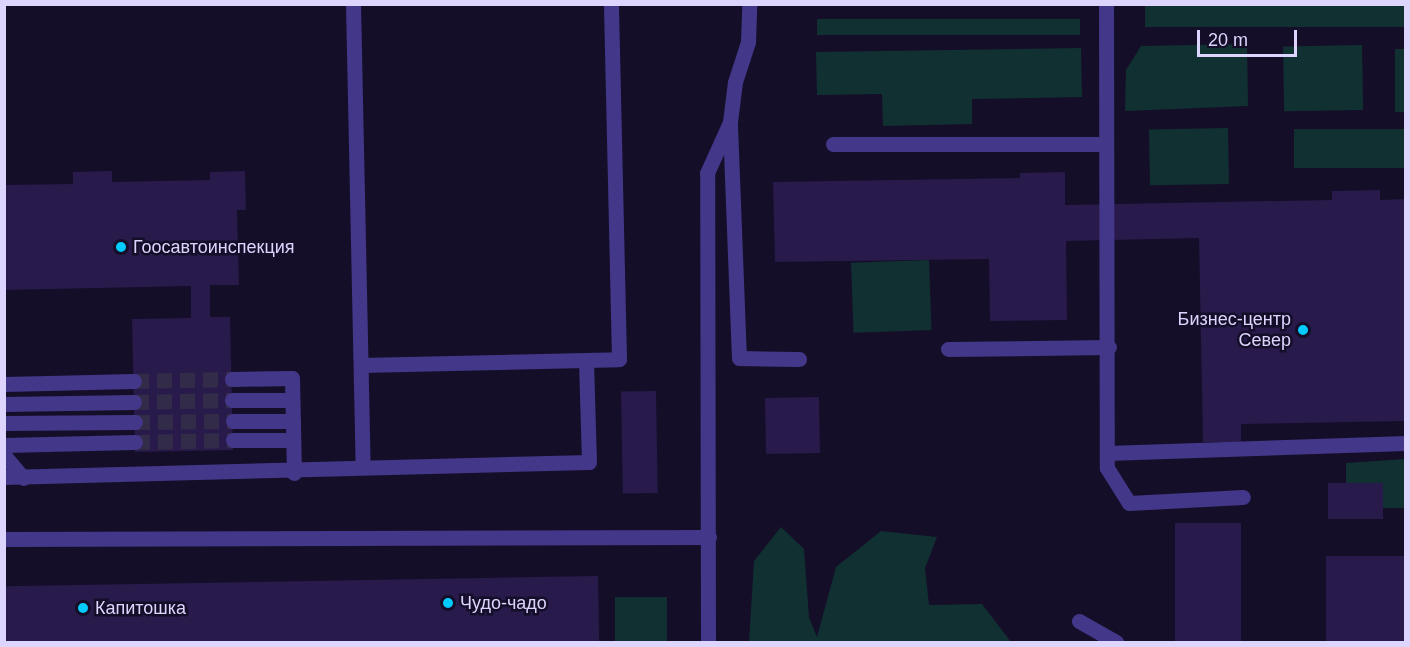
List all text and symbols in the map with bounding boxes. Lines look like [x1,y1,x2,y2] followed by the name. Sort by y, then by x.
[1200,18,1300,56] scale bar
[1208,30,1248,50] text: 20 m
[133,236,295,258] place label: Гоосавтоинспекция
[114,240,128,254] marker: Гоосавтоинспекция
[1178,309,1291,352] place label: Бизнес-центр Север
[1296,323,1310,337] marker: Бизнес-центр Север
[460,592,547,614] place label: Чудо-чадо
[441,596,455,610] marker: Чудо-чадо
[95,597,186,619] place label: Капитошка
[76,601,90,615] marker: Капитошка

